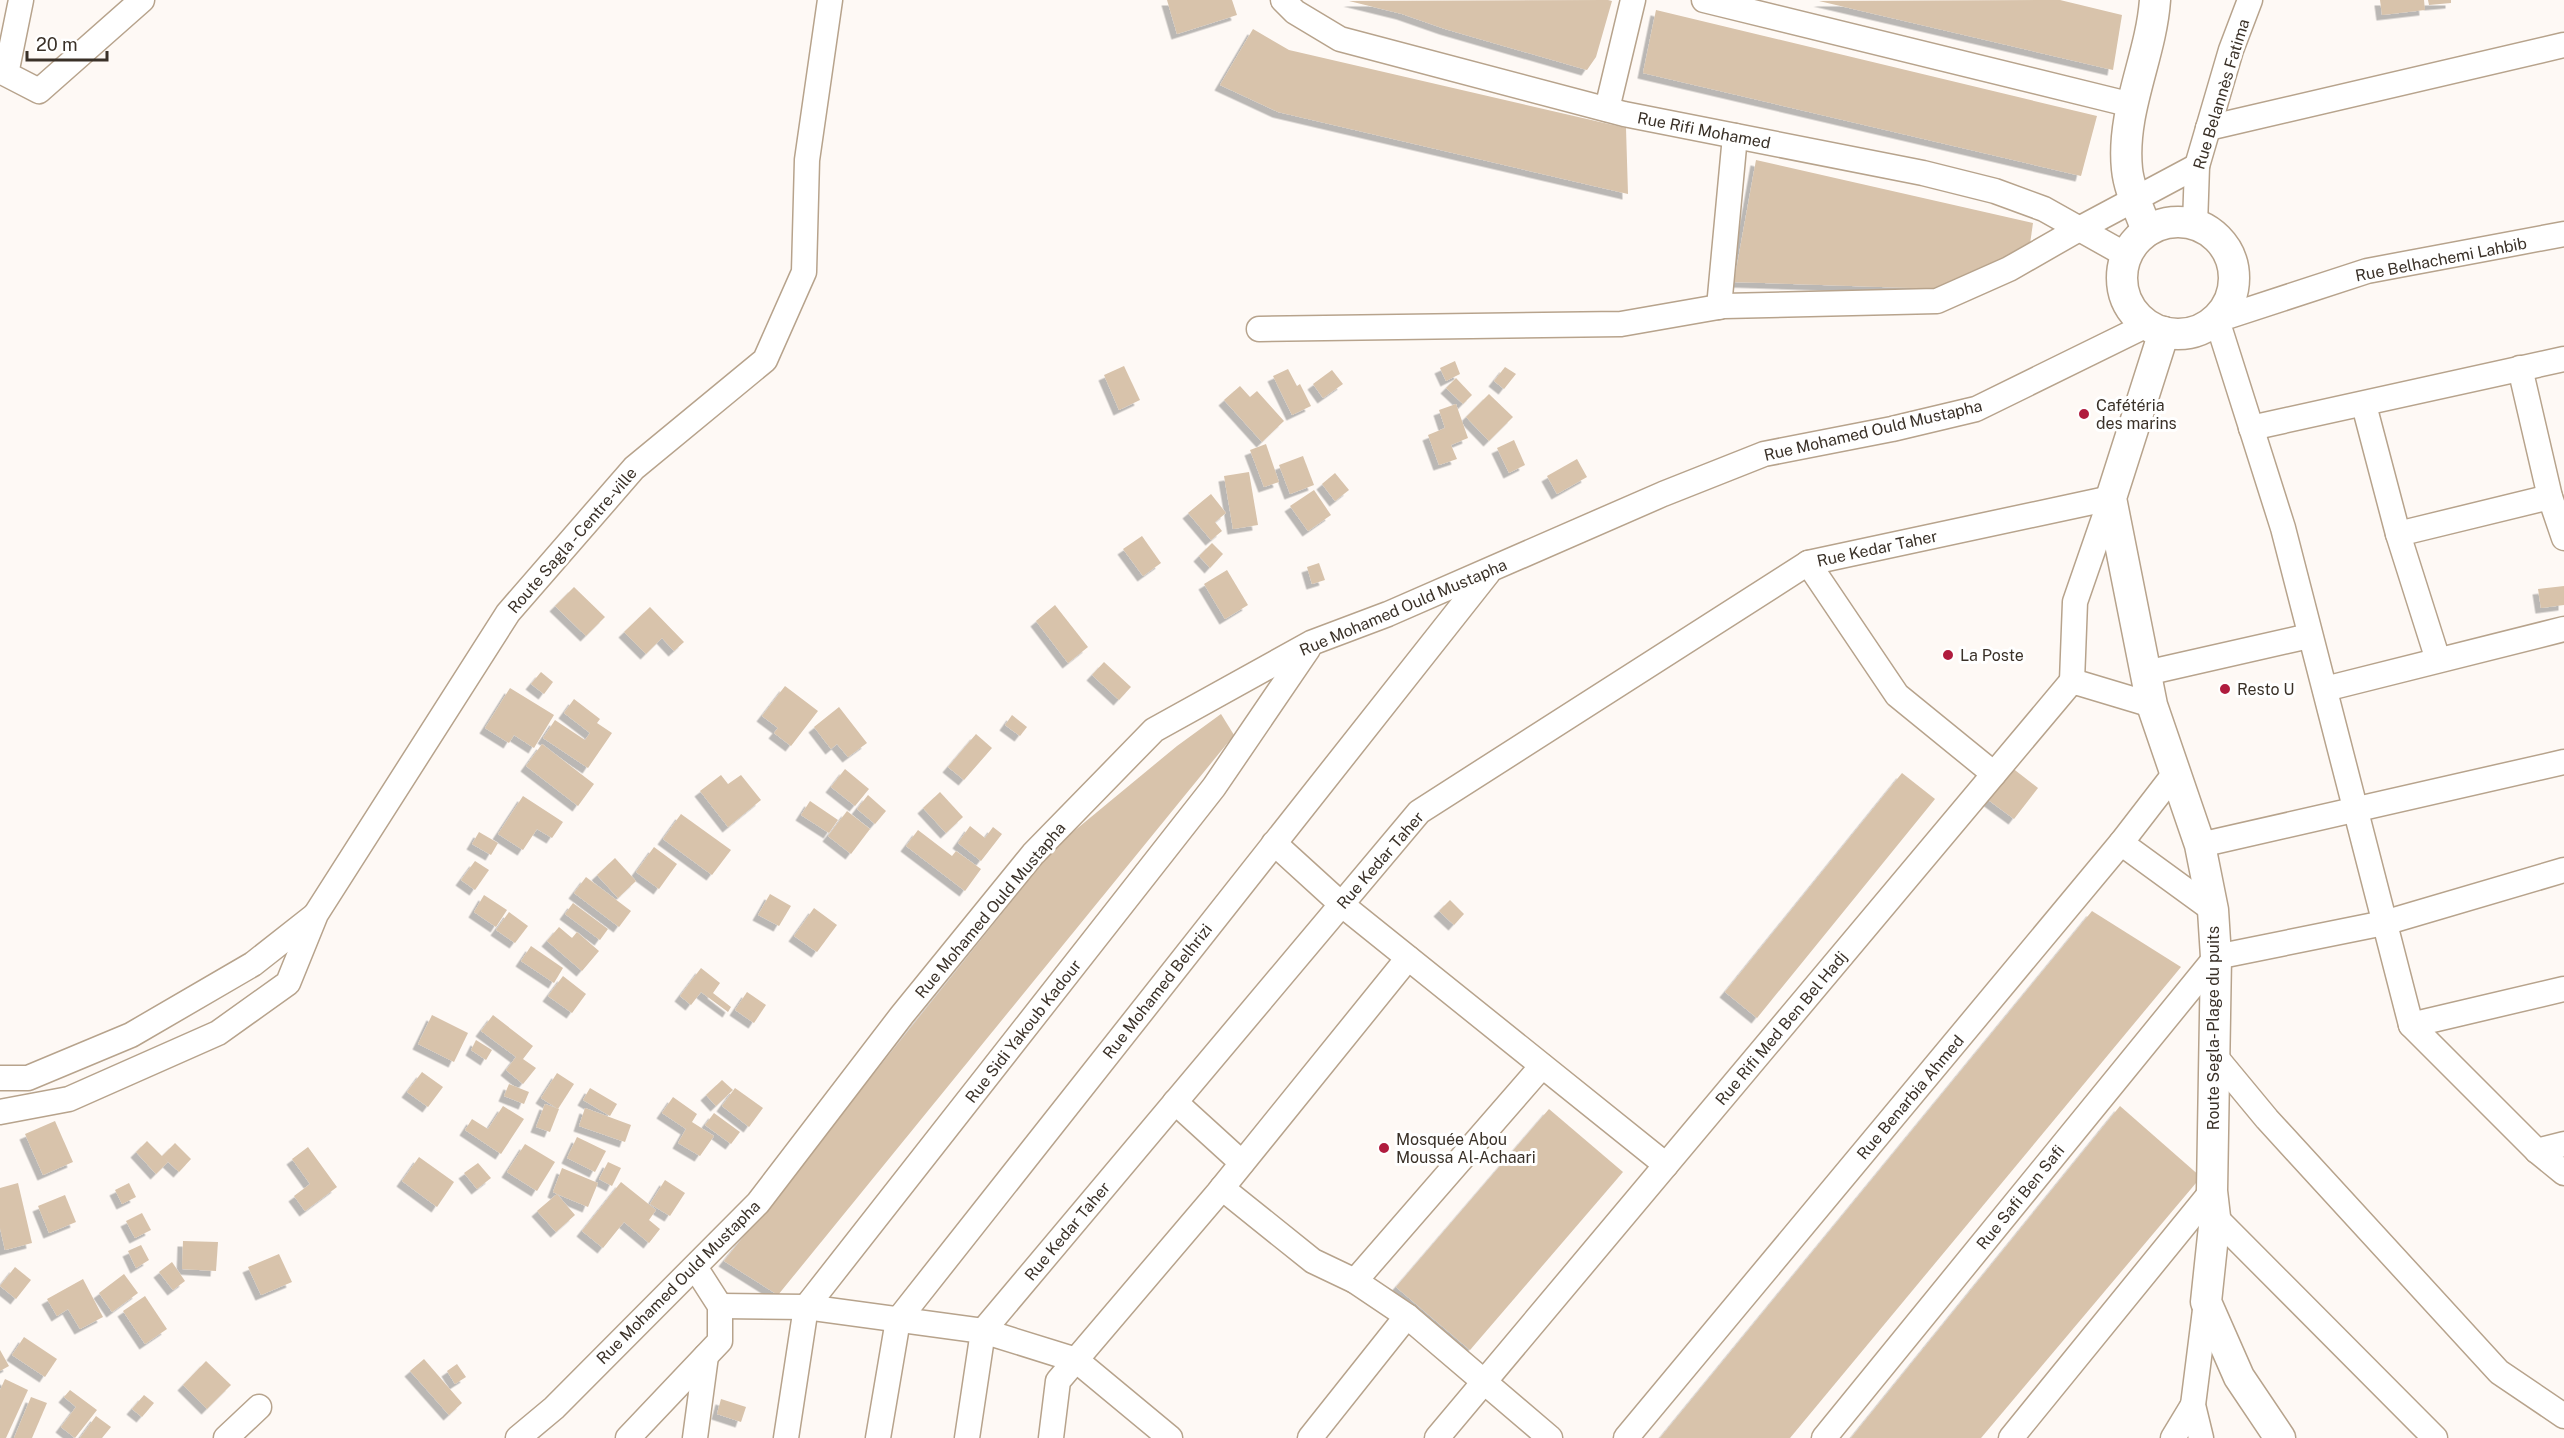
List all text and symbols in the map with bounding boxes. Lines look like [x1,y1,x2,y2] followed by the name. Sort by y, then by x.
[2190,17,2253,172] street label: Rue Belannès Fatima
[27,24,106,62] scale bar
[36,34,78,55] text: 20 m
[1636,108,1772,153] street label: Rue Rifi Mohamed
[2354,234,2528,285] street label: Rue Belhachemi Lahbib
[1762,396,1984,465] street label: Rue Mohamed Ould Mustapha
[2096,396,2177,433] place label: Cafétéria des marins
[2077,407,2091,421] marker: Cafétéria des marins
[504,464,641,617] street label: Route Sagla - Centre-ville
[1815,526,1939,571] street label: Rue Kedar Taher
[1297,555,1510,660] street label: Rue Mohamed Ould Mustapha
[1960,646,2024,665] place label: La Poste
[1941,648,1955,662] marker: La Poste
[2237,680,2295,699] place label: Resto U
[2218,682,2232,696] marker: Resto U
[1333,808,1428,913] street label: Rue Kedar Taher
[911,819,1069,1002] street label: Rue Mohamed Ould Mustapha
[1099,920,1216,1063] street label: Rue Mohamed Belhrizi
[2204,926,2223,1130] street label: Route Segla- Plage du puits
[1712,948,1851,1109] street label: Rue Rifi Med Ben Bel Hadj
[962,956,1085,1107] street label: Rue Sidi Yakoub Kadour
[1853,1031,1968,1163] street label: Rue Benarbia Ahmed
[1396,1130,1536,1167] place label: Mosquée Abou Moussa Al-Achaari
[1377,1141,1391,1155] marker: Mosquée Abou Moussa Al-Achaari
[1973,1141,2068,1253] street label: Rue Safi Ben Safi
[1021,1178,1114,1284] street label: Rue Kedar Taher
[593,1197,764,1368] street label: Rue Mohamed Ould Mustapha

